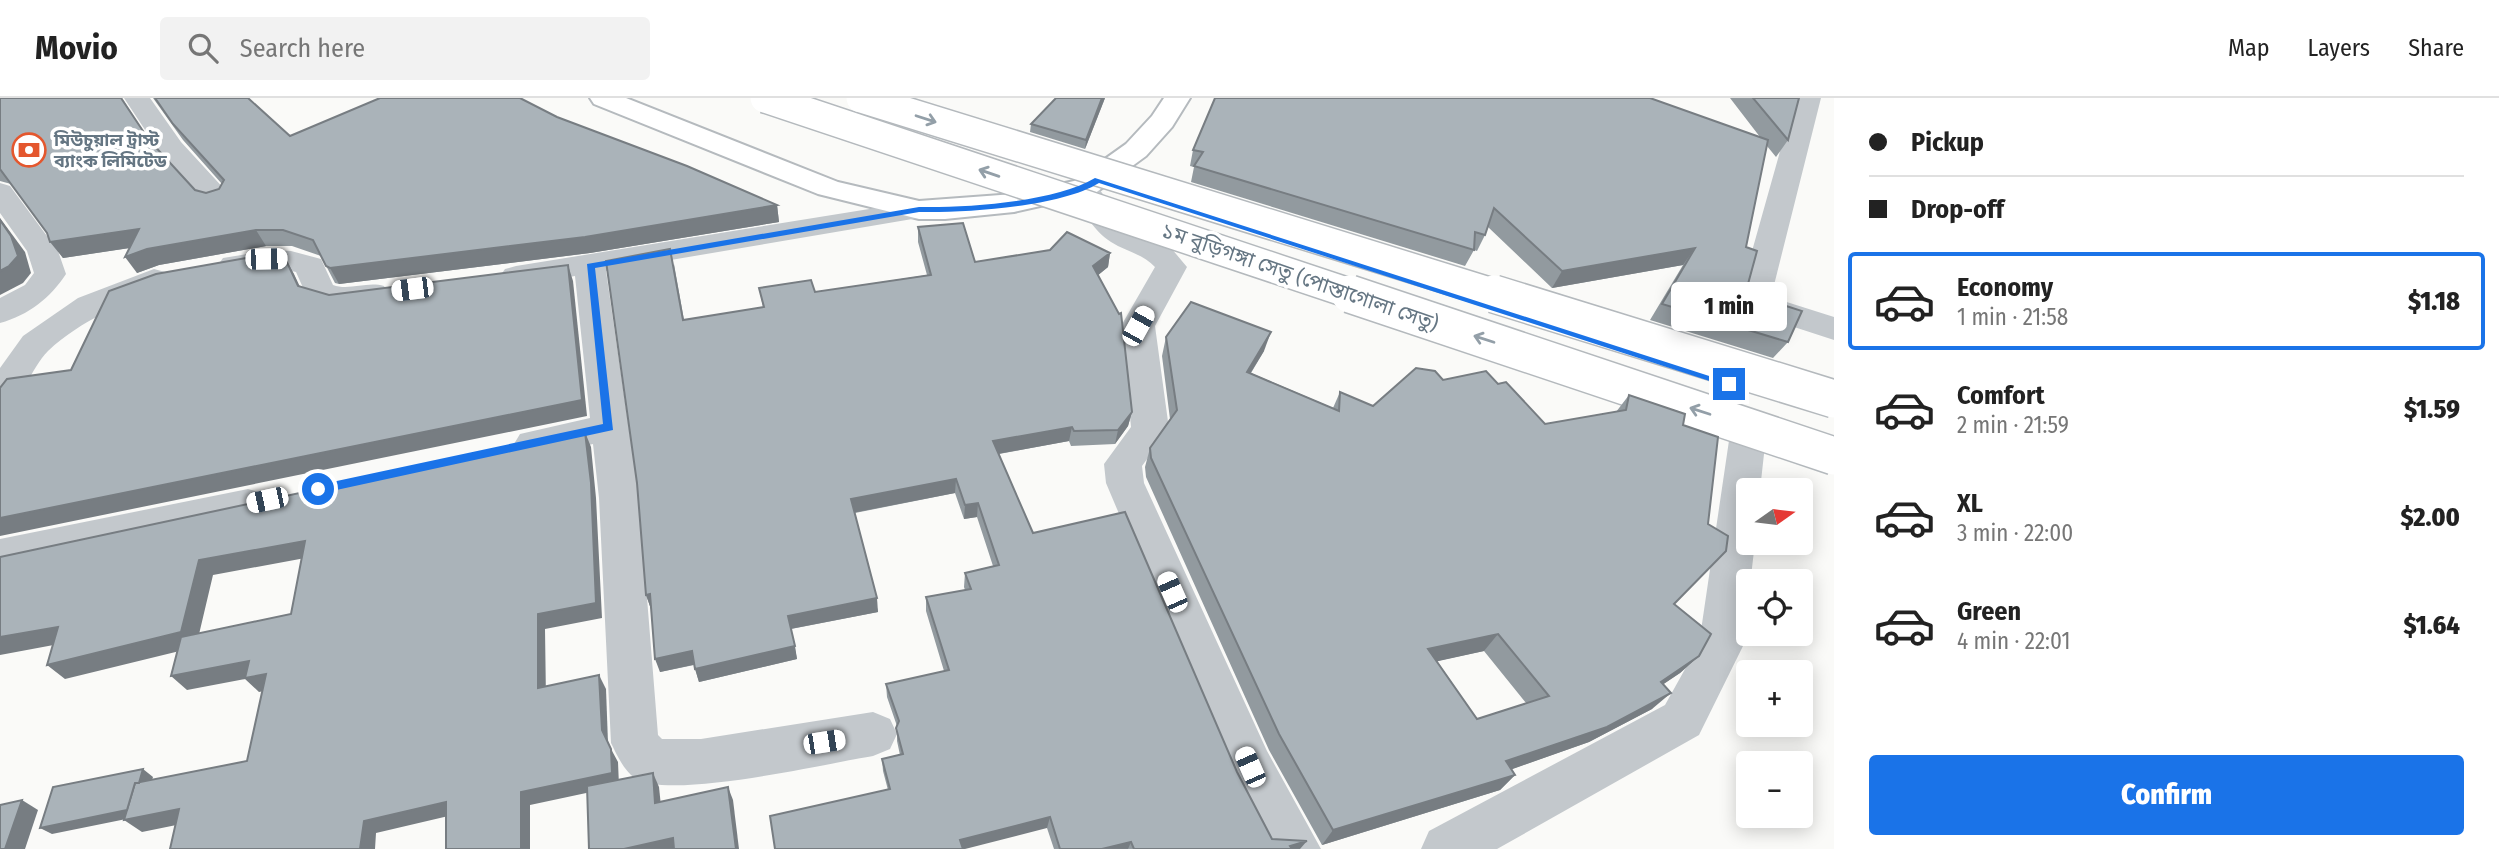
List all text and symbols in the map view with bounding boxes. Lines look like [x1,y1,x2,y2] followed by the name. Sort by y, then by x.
[160,17,650,80] search box
[35,28,118,68] text: Movio
[184,29,222,67] icon: search
[240,33,365,64] text: Search here
[2228,34,2270,62] text: Map
[2308,34,2370,62] text: Layers
[2408,34,2464,62] text: Share
[914,113,936,126] one-way arrow
[1911,127,1984,158] text: Pickup
[53,129,168,172] place label: মিউচুয়াল ট্রাস্ট ব্যাংক লিমিটেড
[10,131,48,169] bank icon: মিউচুয়াল ট্রাস্ট ব্যাংক লিমিটেড
[979,166,1001,178] one-way arrow
[1911,194,2004,225] text: Drop-off
[1158,217,1442,337] street label: ১ম বুড়িগঙ্গা সেতু (পোস্তাগোলা সেতু)
[245,248,288,270] car
[1873,270,1936,333] icon: car
[1957,272,2053,303] text: Economy
[390,276,435,302] car
[1671,282,1787,331] callout: 1 min
[2408,286,2460,317] text: $1.18
[1704,292,1754,320] text: 1 min
[1119,303,1158,349] car
[1957,303,2068,331] text: 1 min · 21:58
[1473,332,1495,344] one-way arrow
[1713,368,1745,400] route end
[1873,378,1936,441] icon: car
[1957,380,2045,411] text: Comfort
[2404,394,2460,425] text: $1.59
[1689,404,1711,416] one-way arrow
[1957,411,2069,439] text: 2 min · 21:59
[302,473,334,505] route start
[1736,478,1813,555] north arrow
[1736,478,1813,828] map controls
[245,485,290,515] car
[1873,486,1936,549] icon: car
[1957,488,1983,519] text: XL
[2400,502,2460,533] text: $2.00
[1957,519,2073,547] text: 3 min · 22:00
[1154,569,1191,615] car
[1736,569,1813,646] button: locate
[1873,594,1936,657] icon: car
[1957,596,2021,627] text: Green
[2403,610,2460,641] text: $1.64
[1957,627,2070,655] text: 4 min · 22:01
[1736,660,1813,737] button: +
[802,728,847,756] car
[1232,744,1269,790] car
[1736,751,1813,828] button: −
[1869,755,2464,835] button: Confirm

